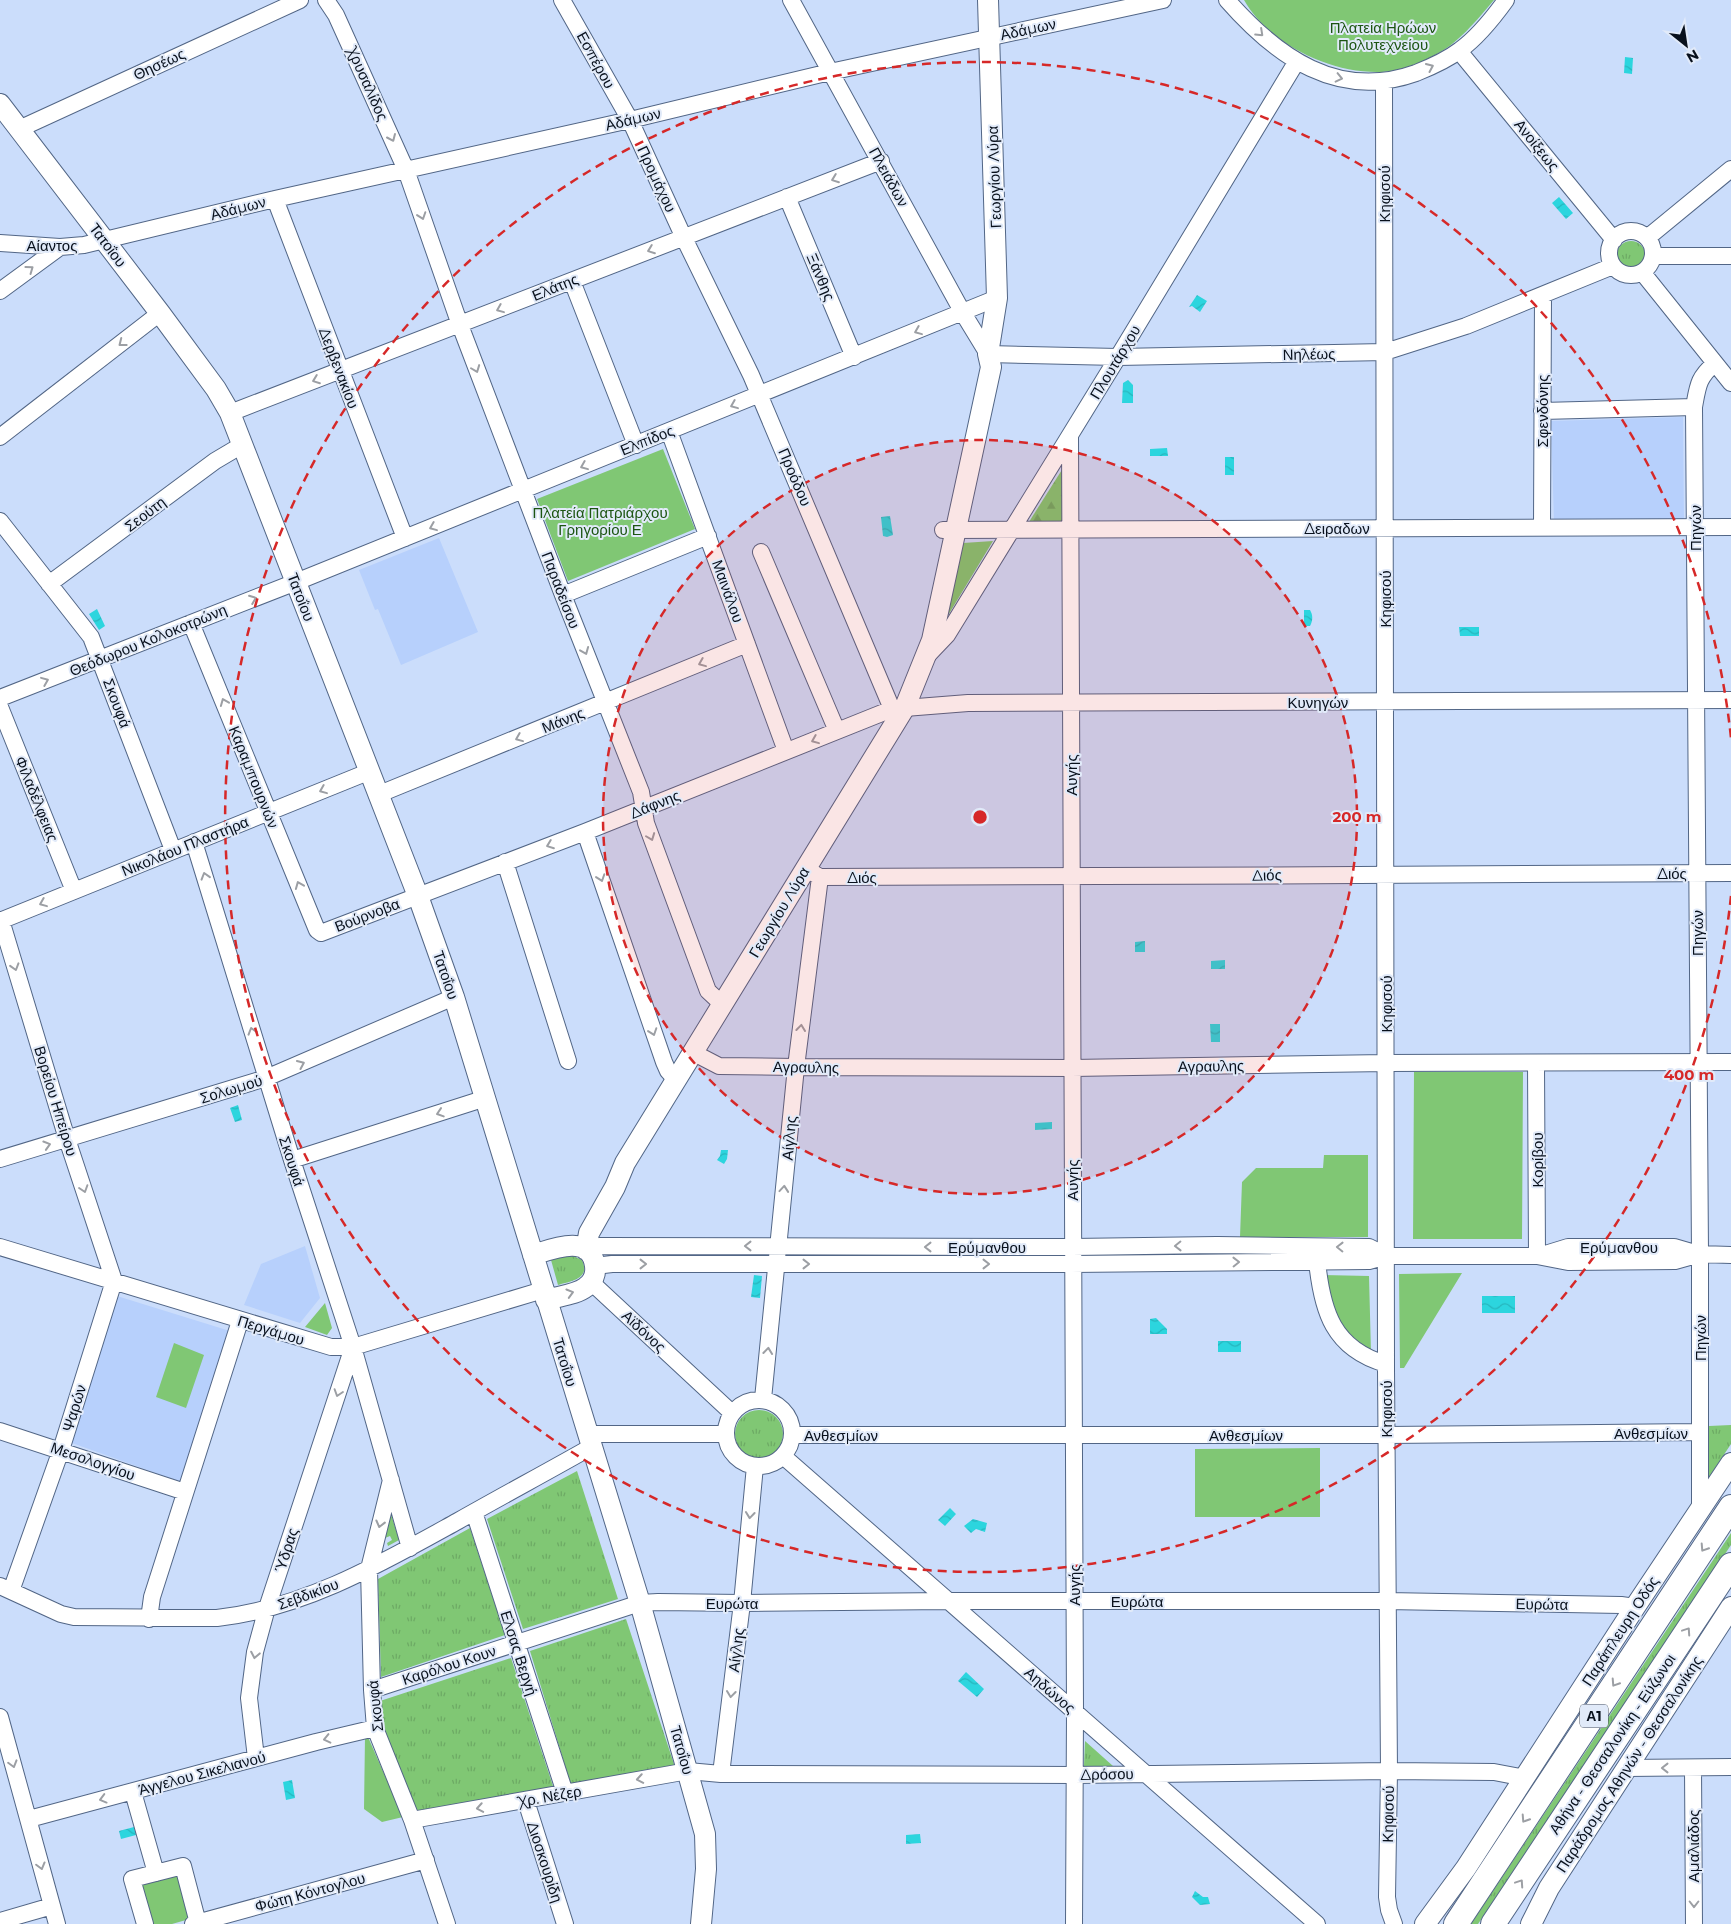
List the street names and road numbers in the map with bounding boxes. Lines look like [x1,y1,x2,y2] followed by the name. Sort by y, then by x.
[998,14,1058,44] street label: Αδάμων
[573,28,619,92] street label: Εσπέρου
[343,42,393,124] street label: Χρυσαλίδος
[130,44,188,84] street label: Θησέως
[603,103,663,135] street label: Αδάμων
[1510,115,1564,175] street label: Ανοίξεως
[983,125,1005,228] street label: Γεωργίου Λύρα
[633,143,681,215] street label: Προμάχου
[865,144,913,210] street label: Πλειάδων
[1375,165,1394,223] street label: Κηφισού
[208,192,268,224] street label: Αδάμων
[85,219,131,271] street label: Τατοΐου
[27,236,77,255] street label: Αίαντος
[803,250,839,304] street label: Ξάνθης
[529,269,581,305] street label: Ελάτης
[1085,322,1145,402] street label: Πλουτάρχου
[315,325,363,411] street label: Δερβενακίου
[1282,344,1336,364] street label: Νηλέως
[1533,375,1552,447] street label: Σφενδόνης
[617,421,677,459] street label: Ελπίδος
[774,445,816,509] street label: Προόδου
[121,492,169,536] street label: Σεούτη
[1686,505,1705,551] street label: Πηγών
[1304,519,1370,538] street label: Δειραδων
[538,549,584,631] street label: Παραδείσου
[708,557,748,625] street label: Μαινάλου
[283,570,319,624] street label: Τατοΐου
[1376,570,1395,628] street label: Κηφισού
[67,600,229,680] street label: Θεόδωρου Κολοκοτρώνη
[99,676,135,731] street label: Σκουφά
[1288,693,1348,712] street label: Κυνηγών
[539,703,587,737] street label: Μάνης
[225,723,283,831] street label: Καραμπουρνών
[11,753,63,845] street label: Φιλαδέλφειας
[1062,754,1081,796] street label: Αυγής
[627,785,683,823] street label: Δάφνης
[119,812,252,880] street label: Νικολάου Πλαστήρα
[744,863,814,961] street label: Γεωργίου Λύρα
[1657,864,1687,883] street label: Διός
[1252,865,1282,885] street label: Διός
[847,868,877,887] street label: Διός
[332,894,403,936] street label: Βούρνοβα
[1688,910,1707,956] street label: Πηγών
[429,948,463,1002] street label: Τατοΐου
[1377,975,1396,1033] street label: Κηφισού
[30,1044,82,1158] street label: Βορείου Ηπείρου
[1178,1056,1244,1076] street label: Αγραυλης
[773,1057,839,1077] street label: Αγραυλης
[198,1071,264,1107] street label: Σολωμού
[778,1115,800,1161] street label: Αίγλης
[1528,1132,1547,1188] street label: Κορίβου
[275,1134,309,1189] street label: Σκουφά
[1063,1159,1082,1201] street label: Αυγής
[948,1238,1026,1257] street label: Ερύμανθου
[1580,1238,1658,1257] street label: Ερύμανθου
[618,1306,670,1356] street label: Αϊδόνος
[235,1311,307,1349] street label: Περγάμου
[1691,1315,1710,1361] street label: Πηγών
[549,1335,581,1389] street label: Τατοΐου
[1377,1380,1396,1438] street label: Κηφισού
[58,1382,90,1434] street label: Ψαρών
[1614,1424,1688,1443] street label: Ανθεσμίων
[804,1426,878,1445] street label: Ανθεσμίων
[1209,1426,1283,1445] street label: Ανθεσμίων
[48,1438,138,1484] street label: Μεσολογγίου
[270,1525,302,1575] street label: Ύδρας
[1065,1564,1084,1606] street label: Αυγής
[1577,1573,1663,1689] street label: Παράπλευρη Οδός
[275,1574,341,1614] street label: Σεβδικίου
[1111,1592,1164,1611] street label: Ευρώτα
[706,1594,759,1613] street label: Ευρώτα
[1516,1594,1569,1614] street label: Ευρώτα
[496,1608,542,1698] street label: Ελσας Βεργή
[724,1627,748,1673] street label: Αίγλης
[400,1641,498,1689] street label: Καρόλου Κουν
[1544,1650,1680,1838] street label: Αθήνα - Θεσσαλονίκη - Εύζωνοι
[1552,1652,1706,1876] street label: Παράδρομος Αθηνών - Θεσσαλονίκης
[1021,1663,1079,1717] street label: Αηδώνος
[363,1679,387,1733] street label: Σκουφά
[1580,1704,1608,1728] road number: Α1
[666,1723,698,1777] street label: Τατοΐου
[136,1747,268,1799] street label: Άγγελου Σικελιανού
[1080,1764,1134,1784] street label: Δρόσου
[515,1781,583,1811] street label: Χρ. Νέζερ
[1378,1785,1398,1843] street label: Κηφισού
[1684,1810,1703,1882] street label: Αμαλιάδος
[523,1819,567,1905] street label: Διοσκουρίδη
[253,1868,367,1916] street label: Φώτη Κόντογλου

